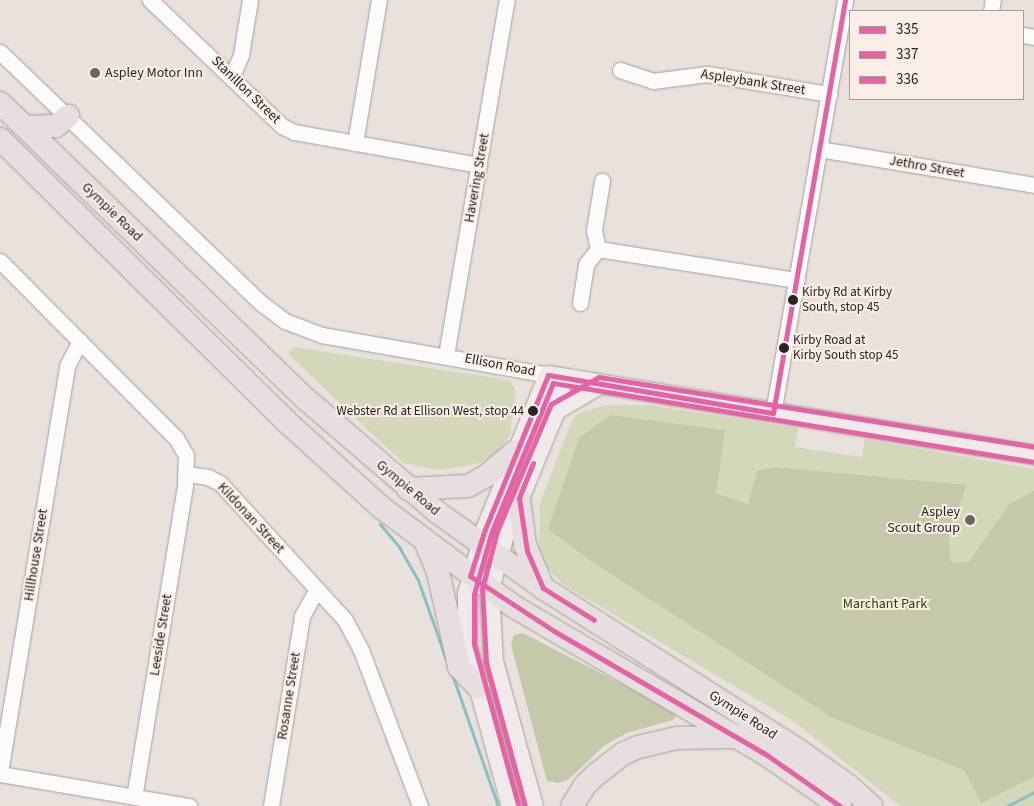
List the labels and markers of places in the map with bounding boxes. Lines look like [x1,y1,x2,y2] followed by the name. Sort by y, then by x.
[105,65,203,81] place label: Aspley Motor Inn
[89,67,101,79] marker: Aspley Motor Inn
[802,285,892,316] place label: Kirby Rd at Kirby South, stop 45
[788,295,798,305] marker: Kirby Rd at Kirby South, stop 45
[793,333,898,364] place label: Kirby Road at Kirby South stop 45
[779,343,789,353] marker: Kirby Road at Kirby South stop 45
[337,403,524,419] place label: Webster Rd at Ellison West, stop 44
[528,406,538,416] marker: Webster Rd at Ellison West, stop 44
[887,504,960,536] place label: Aspley Scout Group
[964,514,976,526] marker: Aspley Scout Group

